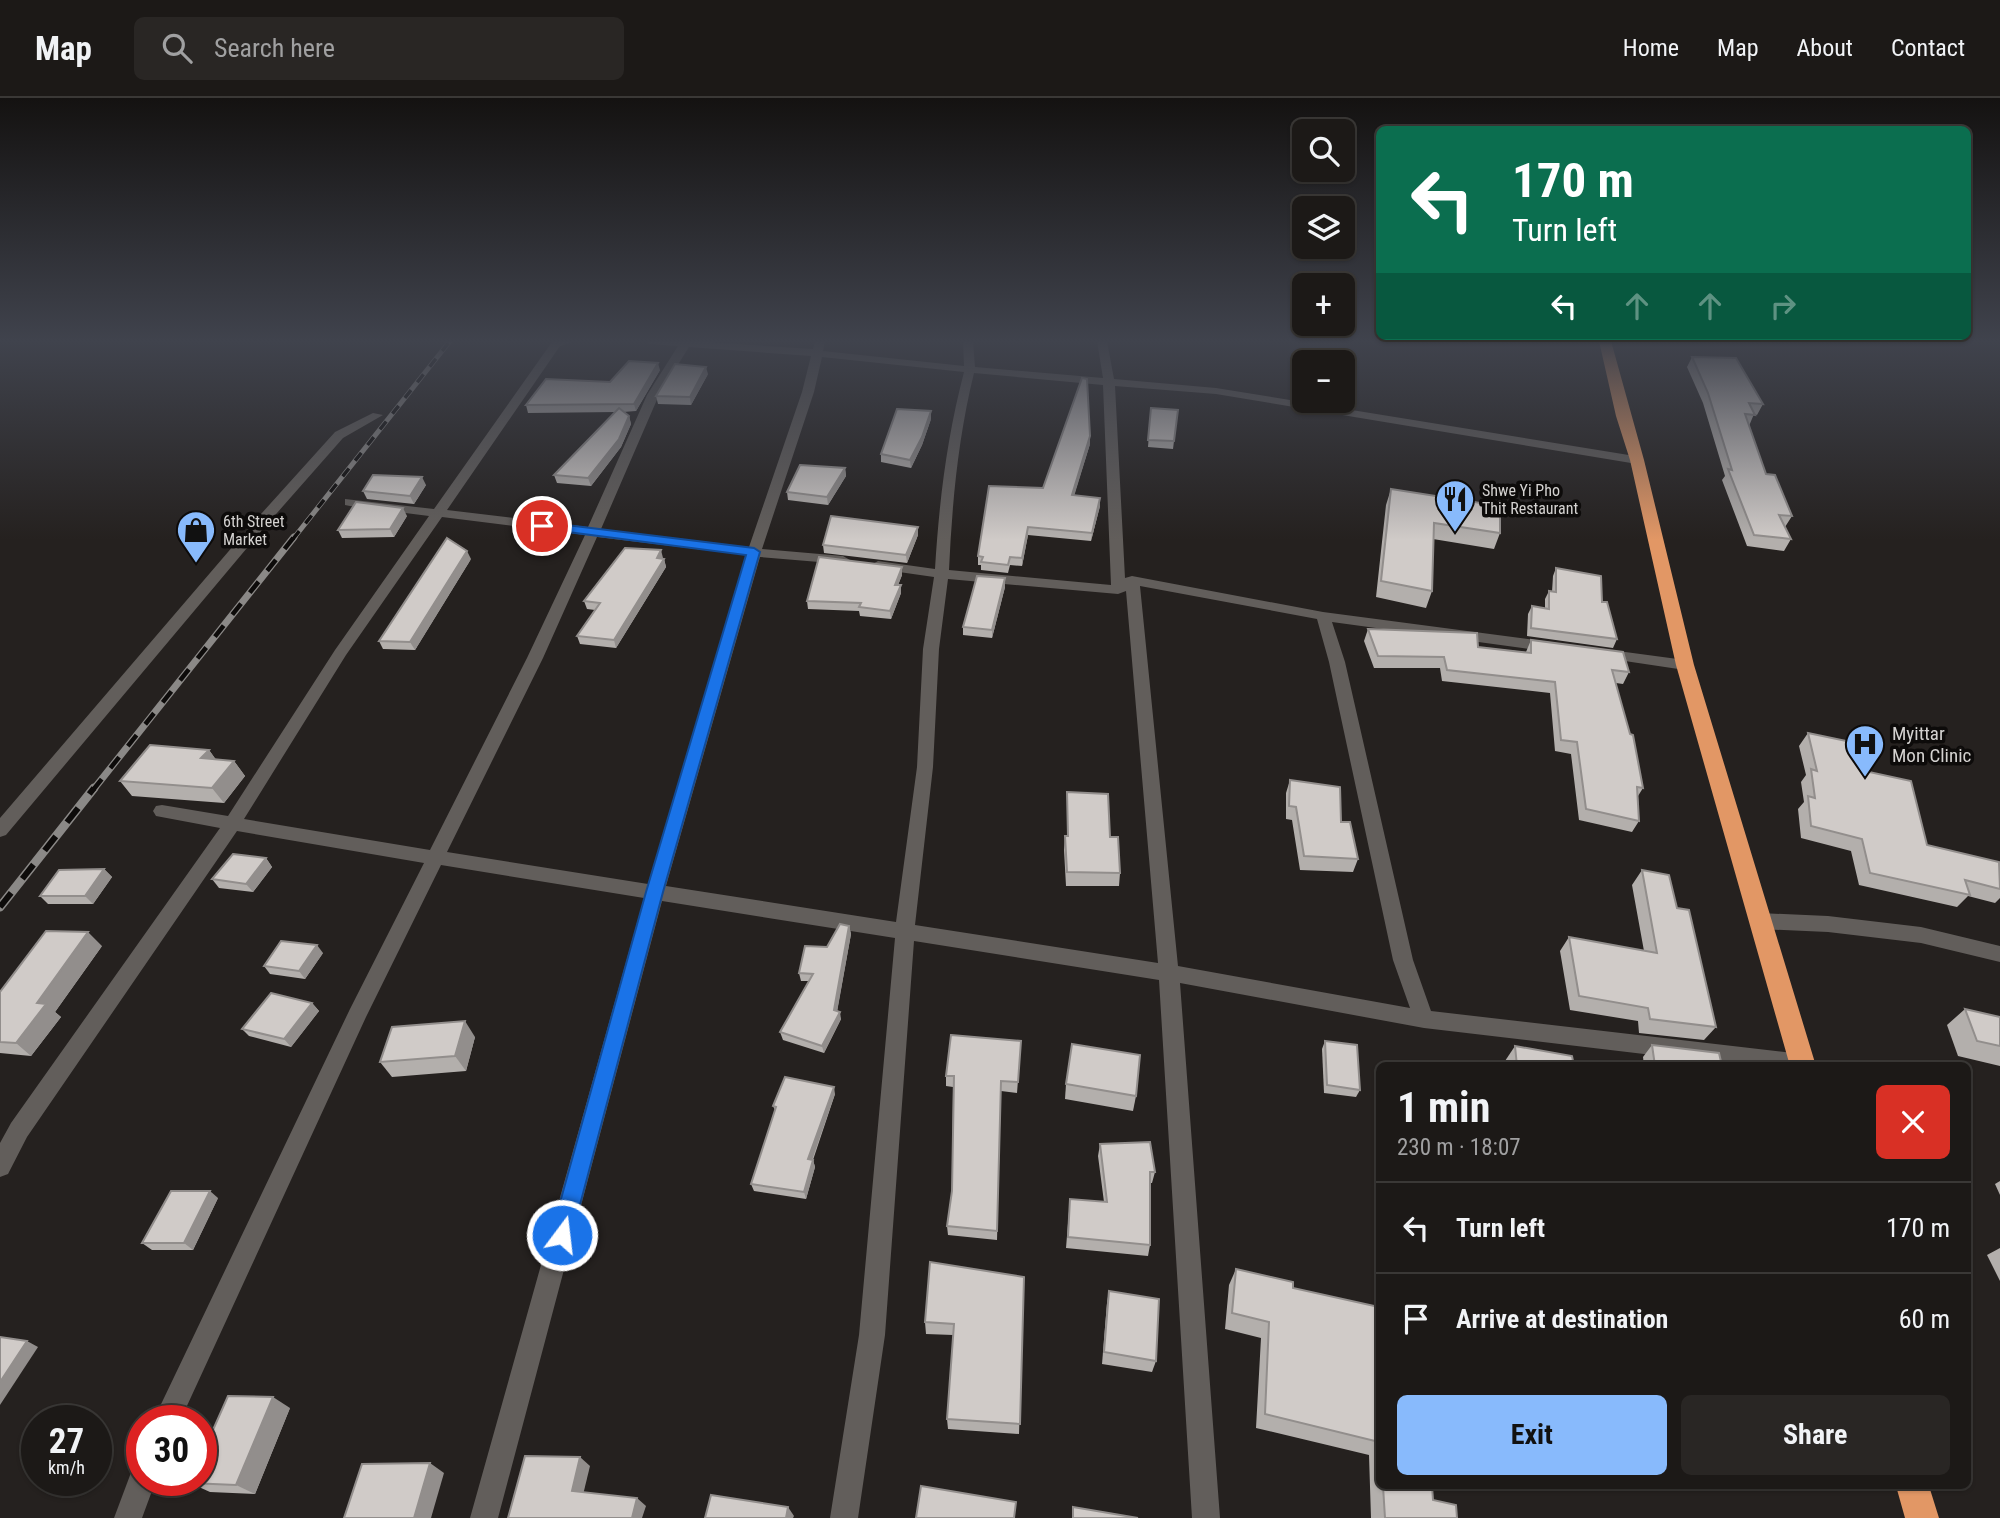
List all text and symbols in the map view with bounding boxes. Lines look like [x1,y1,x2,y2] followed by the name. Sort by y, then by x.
[134,17,624,80] search box
[35,29,92,68] text: Map
[158,29,196,67] icon: search
[214,33,335,63] text: Search here
[1623,34,1679,62] text: Home
[1717,34,1759,62] text: Map
[1797,34,1853,62] text: About
[1891,34,1965,62] text: Contact
[1292,119,1355,413] map controls
[1292,119,1355,182] button: search
[1512,152,1634,209] text: 170 m
[1397,154,1488,245] icon: left
[1292,196,1355,259] button: layers
[1512,211,1617,249] text: Turn left
[1292,273,1355,336] button: +
[1545,287,1583,325] icon: left
[1618,287,1656,325] icon: ahead
[1691,287,1729,325] icon: ahead
[1764,287,1802,325] icon: right
[1292,350,1355,413] button: −
[1434,478,1476,533] restaurant icon: Shwe Yi Pho Thit Restaurant
[1482,481,1579,518] place label: Shwe Yi Pho Thit Restaurant
[512,496,572,556] pin
[523,507,561,545] icon: arrive
[175,509,217,564] shop icon: 6th Street Market
[223,512,285,549] place label: 6th Street Market
[1892,722,1972,767] place label: Myittar Mon Clinic
[1844,723,1886,778] hospital icon: Myittar Mon Clinic
[1397,1083,1490,1132] text: 1 min
[1876,1085,1950,1159] button: close
[1397,1134,1521,1161] text: 230 m · 18:07
[525,1198,599,1272] position arrow
[1397,1209,1435,1247] icon: left
[1456,1213,1545,1243] text: Turn left
[1886,1213,1950,1243] text: 170 m
[1397,1300,1435,1338] icon: arrive
[1456,1304,1668,1334] text: Arrive at destination
[1899,1304,1950,1334] text: 60 m
[1397,1395,1667,1475] button: Exit
[1681,1395,1950,1475] button: Share
[126,1405,217,1496] speed limit sign: 30
[49,1421,84,1462] text: 27
[48,1457,85,1478] text: km/h

